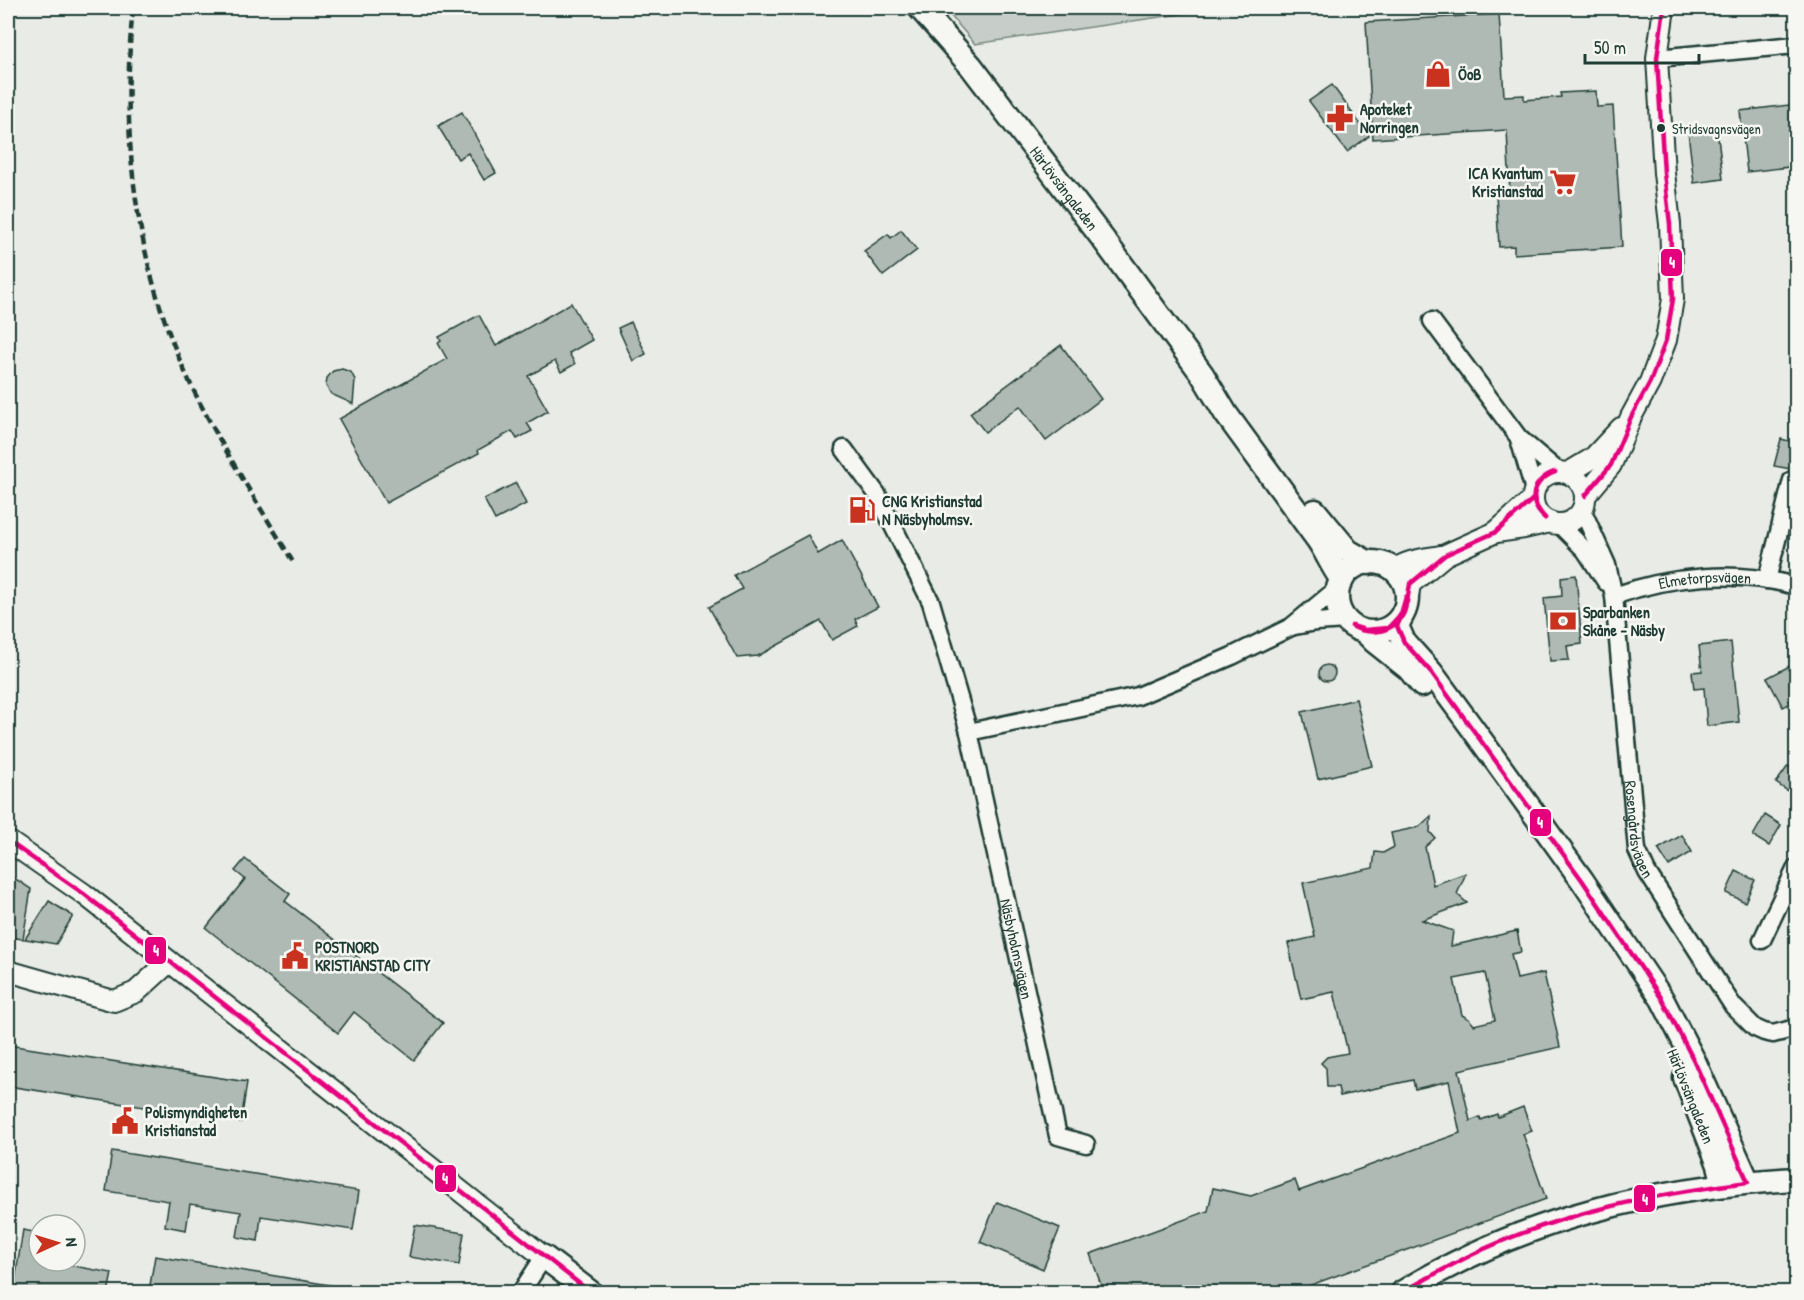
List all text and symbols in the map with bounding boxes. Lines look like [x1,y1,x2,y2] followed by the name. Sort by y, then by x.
[1585,27,1699,65] scale bar
[1594,35,1626,60] text: 50 m
[1423,59,1453,89] shop icon: ÖoB
[1458,63,1481,85] place label: ÖoB
[1360,98,1419,139] place label: Apoteket Norringen
[1325,103,1355,133] pharmacy icon: Apoteket Norringen
[1672,119,1761,139] place label: Stridsvagnsvägen
[1655,122,1667,134] marker: Stridsvagnsvägen
[1025,142,1104,235] street label: Härlövsängaleden
[1468,162,1544,202] place label: ICA Kvantum Kristianstad
[1548,167,1578,197] supermarket icon: ICA Kvantum Kristianstad
[1660,248,1683,277] line badge: 4
[1669,251,1675,273] text: 4
[882,490,982,531] place label: CNG Kristianstad N Näsbyholmsv.
[847,495,877,525] fuel station icon: CNG Kristianstad N Näsbyholmsv.
[1656,566,1752,594] street label: Elmetorpsvägen
[1583,601,1665,642] place label: Sparbanken Skåne - Näsby
[1548,606,1578,636] bank icon: Sparbanken Skåne - Näsby
[1620,780,1659,882] street label: Rosengårdsvägen
[1529,808,1552,837] line badge: 4
[1537,811,1543,833] text: 4
[995,896,1039,1001] street label: Näsbyholmsvägen
[144,936,167,965] line badge: 4
[315,936,431,976] place label: POSTNORD KRISTIANSTAD CITY
[153,939,159,961] text: 4
[280,941,310,971] public building icon: POSTNORD KRISTIANSTAD CITY
[1662,1045,1720,1147] street label: Härlövsängaleden
[145,1101,247,1141] place label: Polismyndigheten Kristianstad
[110,1106,140,1136] public building icon: Polismyndigheten Kristianstad
[434,1164,457,1193] line badge: 4
[442,1167,448,1189] text: 4
[1633,1184,1656,1213] line badge: 4
[1642,1188,1648,1210] text: 4
[27,1213,87,1273] north arrow
[61,1237,83,1247] text: N

